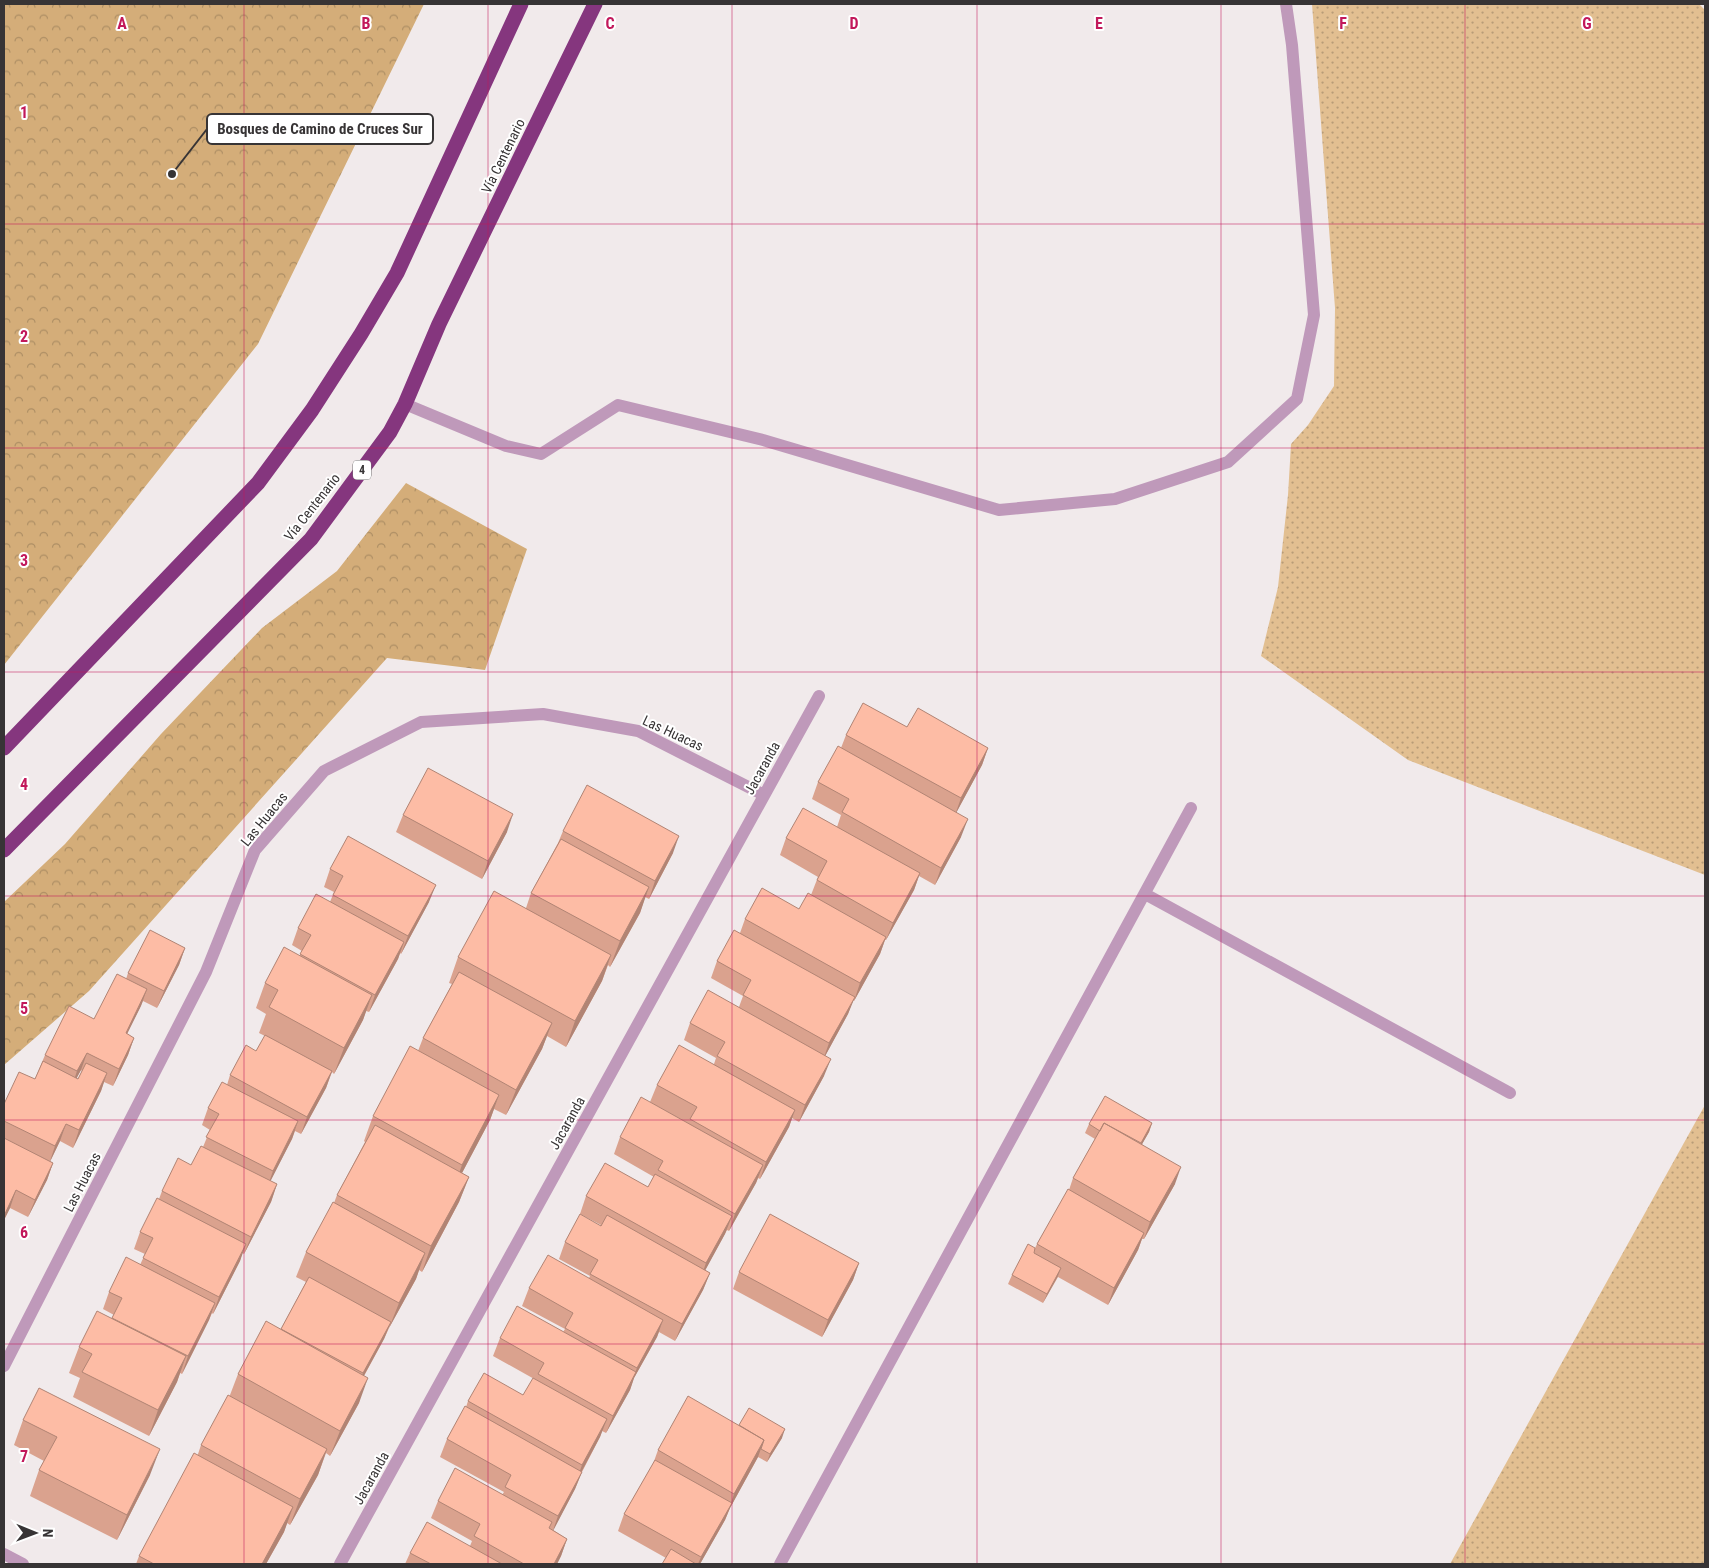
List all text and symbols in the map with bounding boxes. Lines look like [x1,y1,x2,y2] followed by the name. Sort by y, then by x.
[117,14,127,33] text: A
[362,14,371,33] text: B
[605,14,615,33] text: C
[849,14,859,33] text: D
[1095,14,1103,33] text: E
[1339,14,1347,33] text: F
[1582,14,1592,33] text: G
[20,103,28,122] text: 1
[207,114,433,144] callout: Bosques de Camino de Cruces Sur
[478,116,528,196] street label: Vía Centenario
[217,120,423,138] text: Bosques de Camino de Cruces Sur
[20,327,28,346] text: 2
[353,460,371,480] road number: 4
[281,470,343,544] street label: Vía Centenario
[20,551,28,570] text: 3
[640,712,706,754] street label: Las Huacas
[741,739,783,797] street label: Jacaranda
[20,775,28,794] text: 4
[237,789,291,849] street label: Las Huacas
[20,999,28,1018] text: 5
[546,1094,588,1152] street label: Jacaranda
[60,1150,104,1214] street label: Las Huacas
[20,1223,28,1242] text: 6
[20,1447,28,1466] text: 7
[350,1449,392,1507] street label: Jacaranda
[10,1508,60,1558] north arrow
[40,1529,56,1538] text: N

